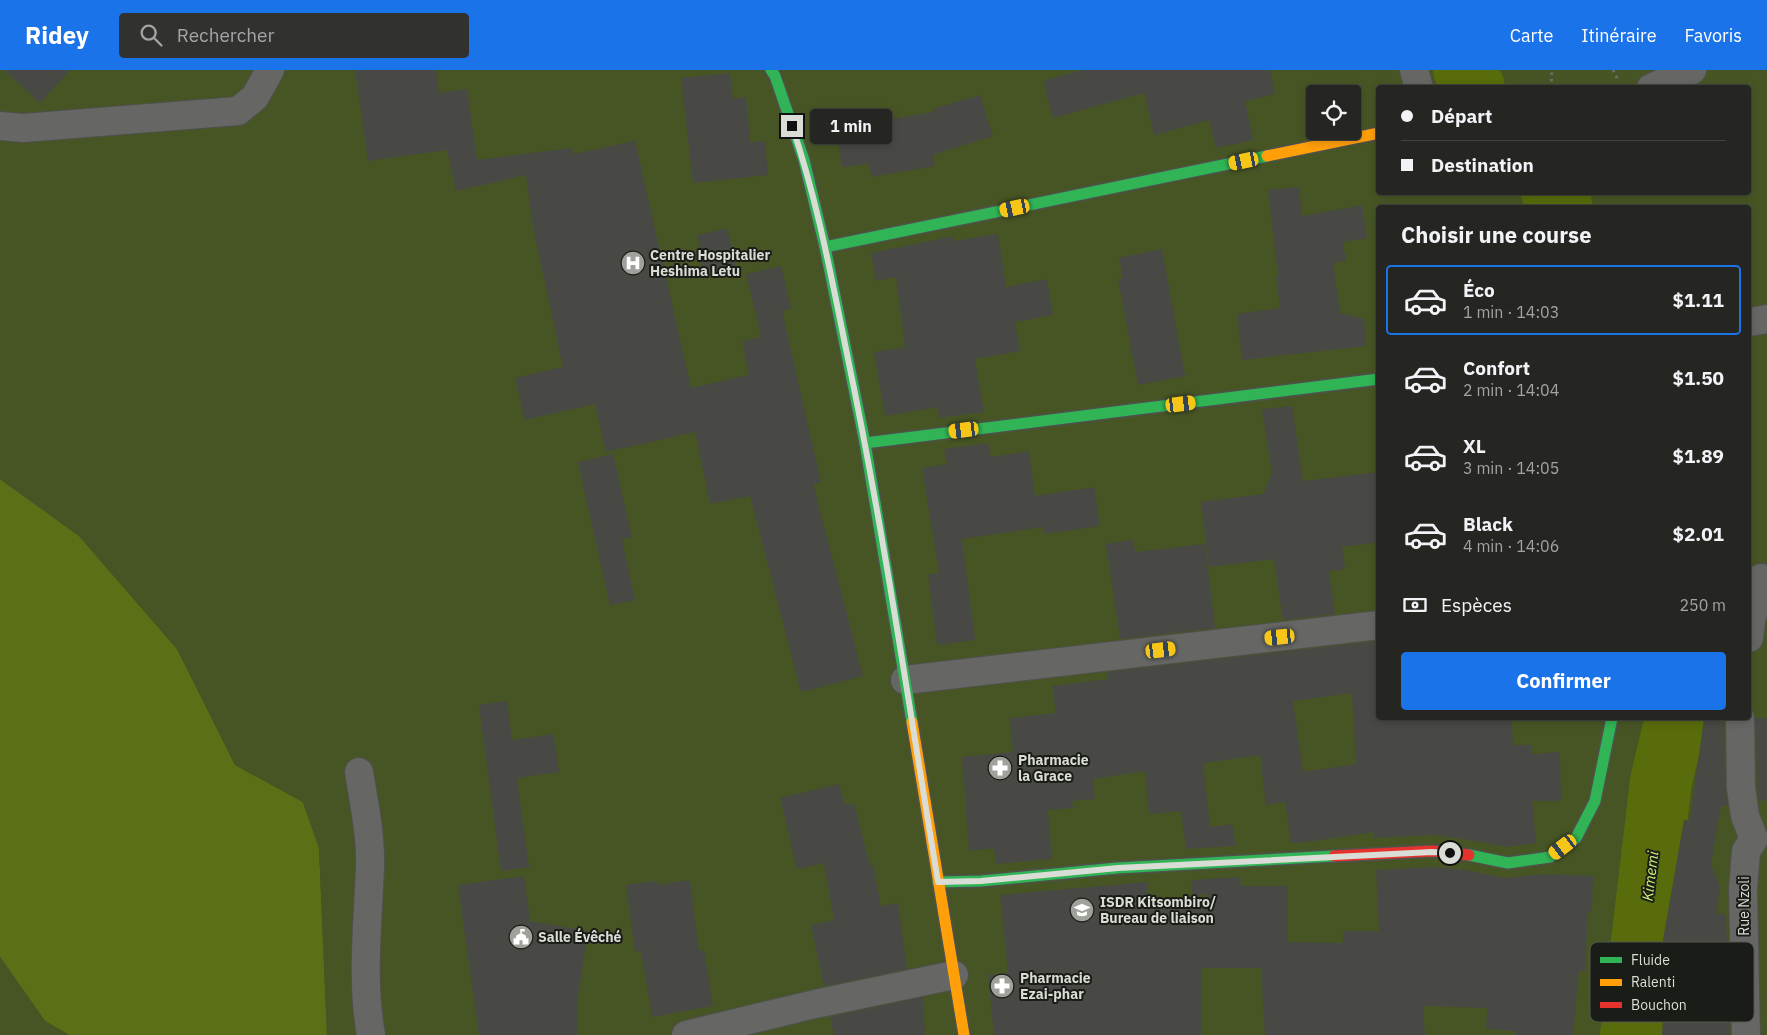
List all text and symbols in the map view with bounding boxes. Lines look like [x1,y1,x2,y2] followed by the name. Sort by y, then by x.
[119,13,469,58] search box
[25,19,89,51] text: Ridey
[137,21,165,49] icon: search
[177,23,275,47] text: Rechercher
[1510,24,1553,47] text: Carte
[1581,24,1657,47] text: Itinéraire
[1685,24,1742,47] text: Favoris
[1306,85,1361,140] map controls
[1306,85,1361,140] button: locate
[1431,104,1492,128] text: Départ
[810,108,892,144] callout: 1 min
[781,115,803,137] route end
[830,116,872,136] text: 1 min
[1227,151,1260,171] car
[1431,153,1534,177] text: Destination
[998,198,1031,218] car
[1401,220,1592,249] text: Choisir une course
[650,246,770,280] place label: Centre Hospitalier Heshima Letu
[620,250,646,276] hospital icon: Centre Hospitalier Heshima Letu
[1403,278,1448,323] icon: car
[1463,278,1495,302] text: Éco
[1672,288,1724,312] text: $1.11
[1463,302,1559,322] text: 1 min · 14:03
[1403,356,1448,401] icon: car
[1463,356,1530,380] text: Confort
[1672,366,1724,390] text: $1.50
[1463,380,1559,400] text: 2 min · 14:04
[1165,395,1196,413] car
[948,421,979,439] car
[1403,434,1448,479] icon: car
[1463,434,1486,458] text: XL
[1672,444,1724,468] text: $1.89
[1463,458,1559,478] text: 3 min · 14:05
[1403,512,1448,557] icon: car
[1463,512,1513,536] text: Black
[1672,522,1724,546] text: $2.01
[1463,536,1559,556] text: 4 min · 14:06
[1401,591,1429,619] icon: cash
[1441,593,1512,617] text: Espèces
[1679,595,1726,615] text: 250 m
[1264,628,1295,646] car
[1145,641,1176,659] car
[1401,652,1726,710] button: Confirmer
[1018,751,1089,785] place label: Pharmacie la Grace
[987,755,1013,781] pharmacy icon: Pharmacie la Grace
[1546,832,1579,862] car
[1439,842,1461,864] route start
[1638,850,1662,902] water label: Kimemi
[1735,876,1753,936] street label: Rue Nzoli
[1100,893,1216,927] place label: ISDR Kitsombiro/ Bureau de liaison
[1069,897,1095,923] school or university icon: ISDR Kitsombiro/ Bureau de liaison
[508,924,534,950] public building icon: Salle Évêché
[538,927,622,946] place label: Salle Évêché
[1590,942,1754,1022] legend
[1631,951,1670,969] text: Fluide
[1020,969,1091,1003] place label: Pharmacie Ezai-phar
[989,973,1015,999] pharmacy icon: Pharmacie Ezai-phar
[1631,973,1675,991] text: Ralenti
[1631,996,1687,1014] text: Bouchon

